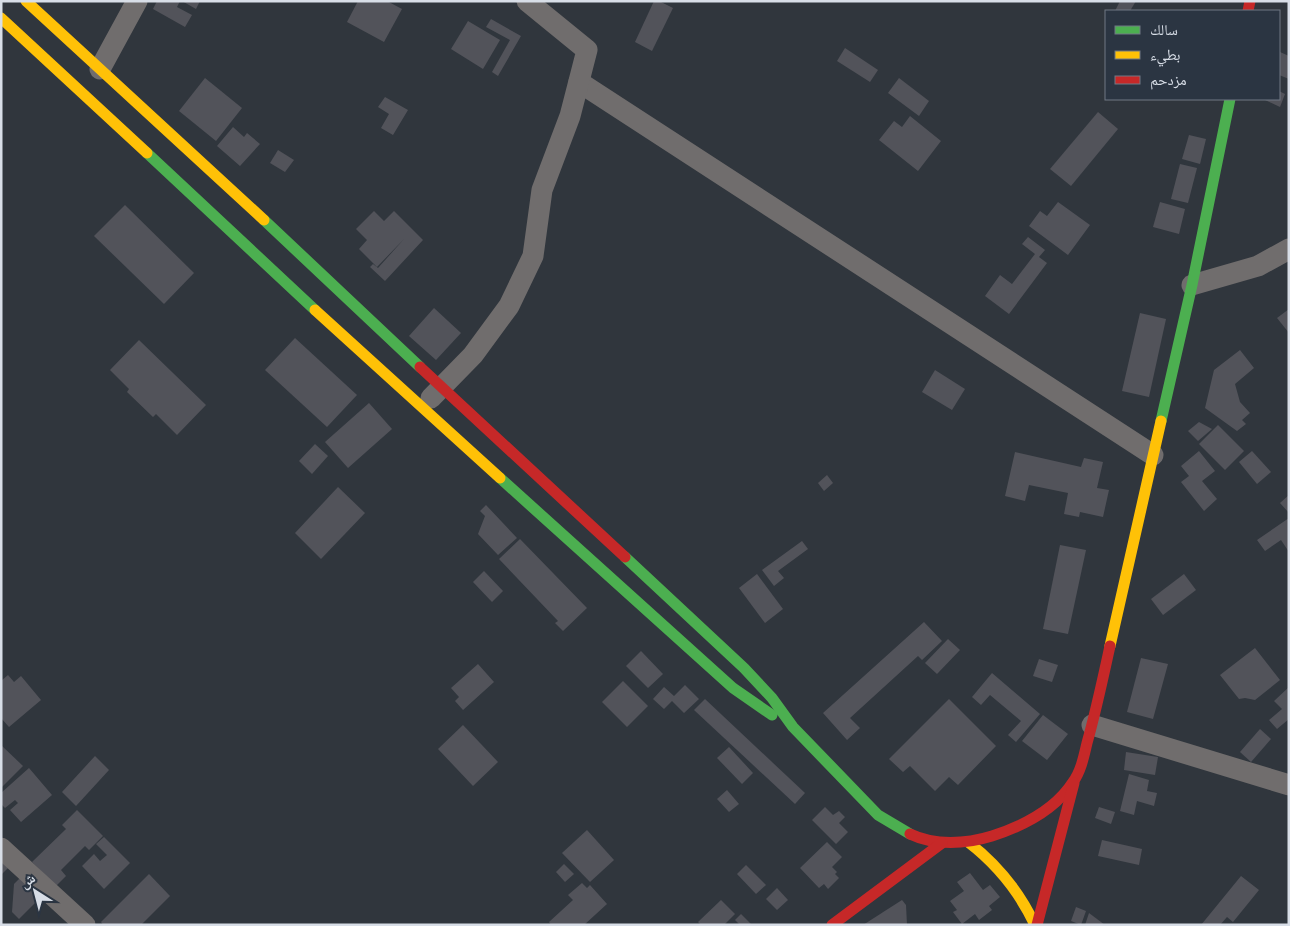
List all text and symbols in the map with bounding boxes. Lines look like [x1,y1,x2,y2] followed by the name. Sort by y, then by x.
[1105,10,1280,100] legend
[1150,20,1178,39] text: سالك
[1150,45,1180,67] text: بطيء
[1150,70,1187,90] text: مزدحم
[10,866,60,916] north arrow
[16,869,39,892] text: ش

